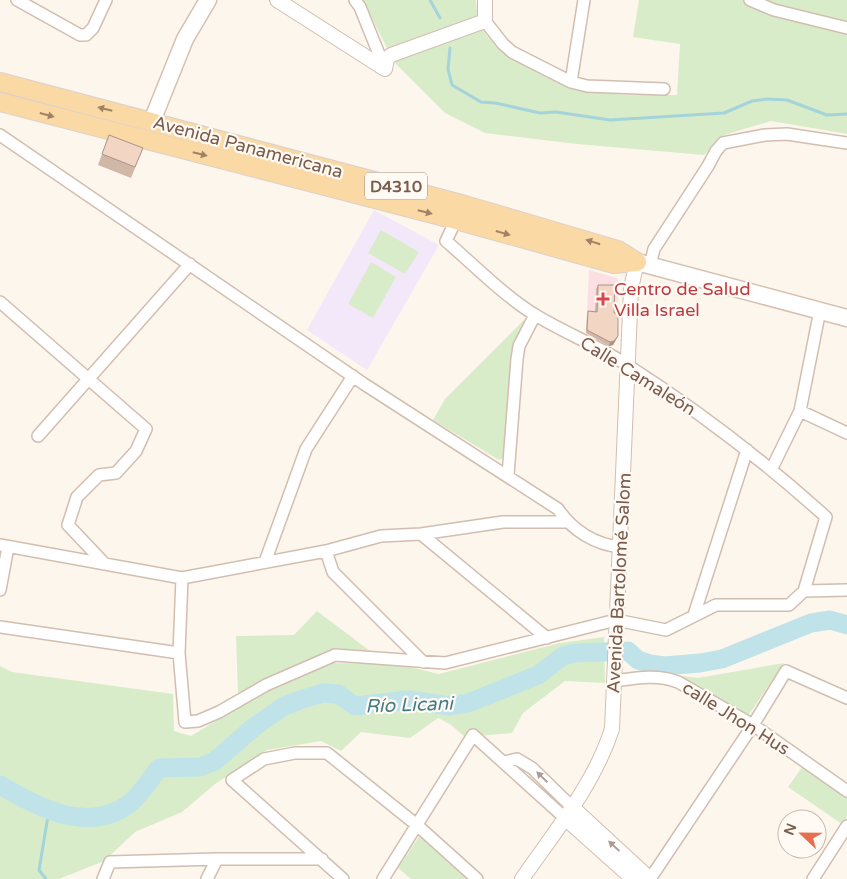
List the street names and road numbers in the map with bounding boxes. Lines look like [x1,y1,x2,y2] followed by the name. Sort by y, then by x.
[151,111,345,183] street label: Avenida Panamericana
[365,172,427,200] road number: D4310
[576,332,700,420] street label: Calle Camaleón
[602,472,636,694] street label: Avenida Bartolomé Salom
[678,676,794,760] street label: calle Jhon Hus

